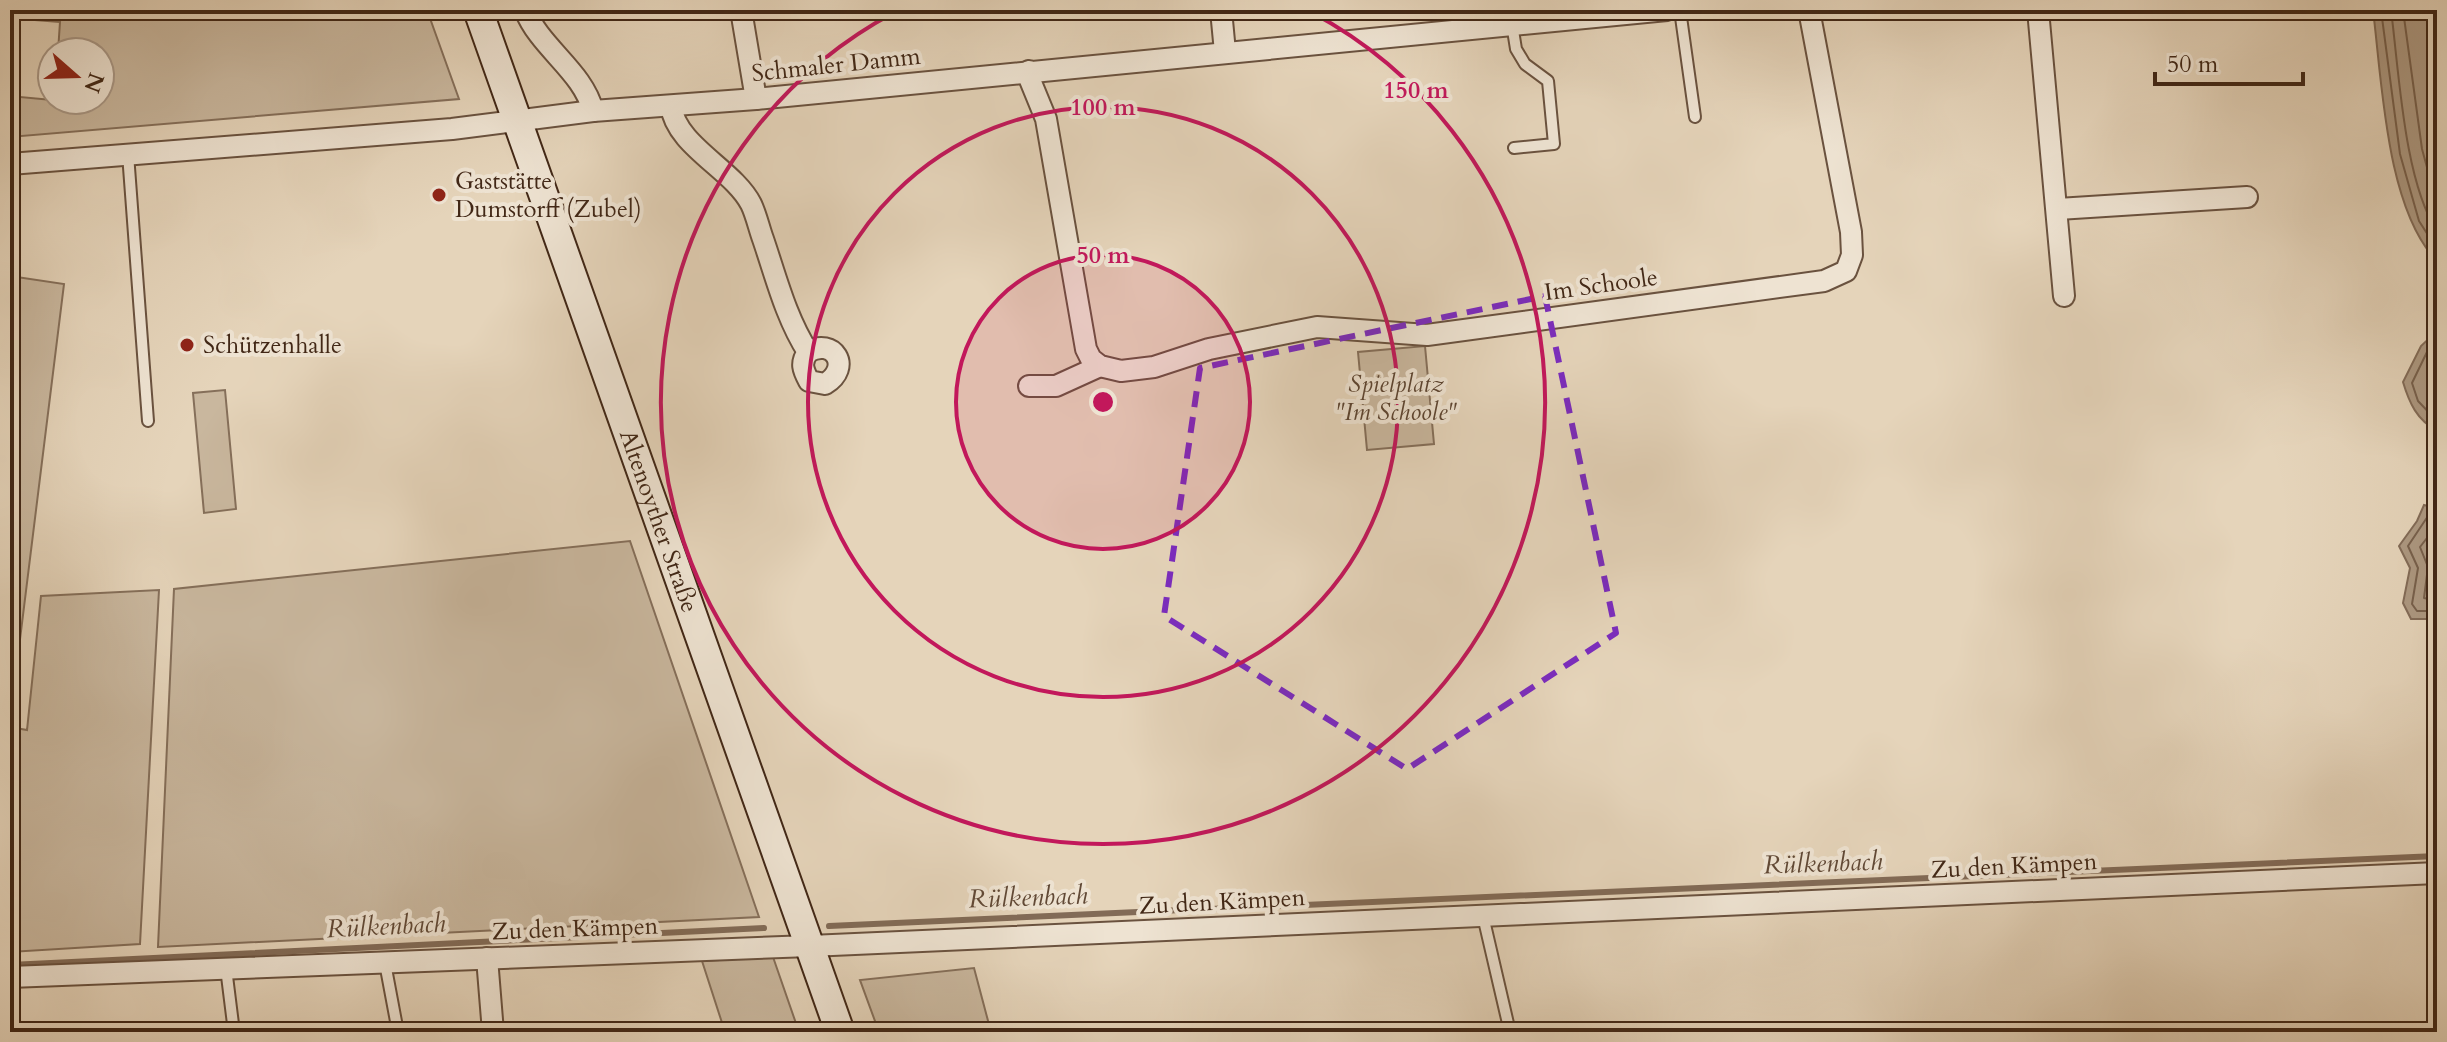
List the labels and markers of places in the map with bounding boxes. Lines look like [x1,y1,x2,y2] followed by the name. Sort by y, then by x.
[455,165,642,226] place label: Gaststätte Dumstorff (Zubel)
[430,186,448,204] marker: Gaststätte Dumstorff (Zubel)
[203,329,342,362] place label: Schützenhalle
[178,336,196,354] marker: Schützenhalle
[1089,388,1117,416] centre of rings

